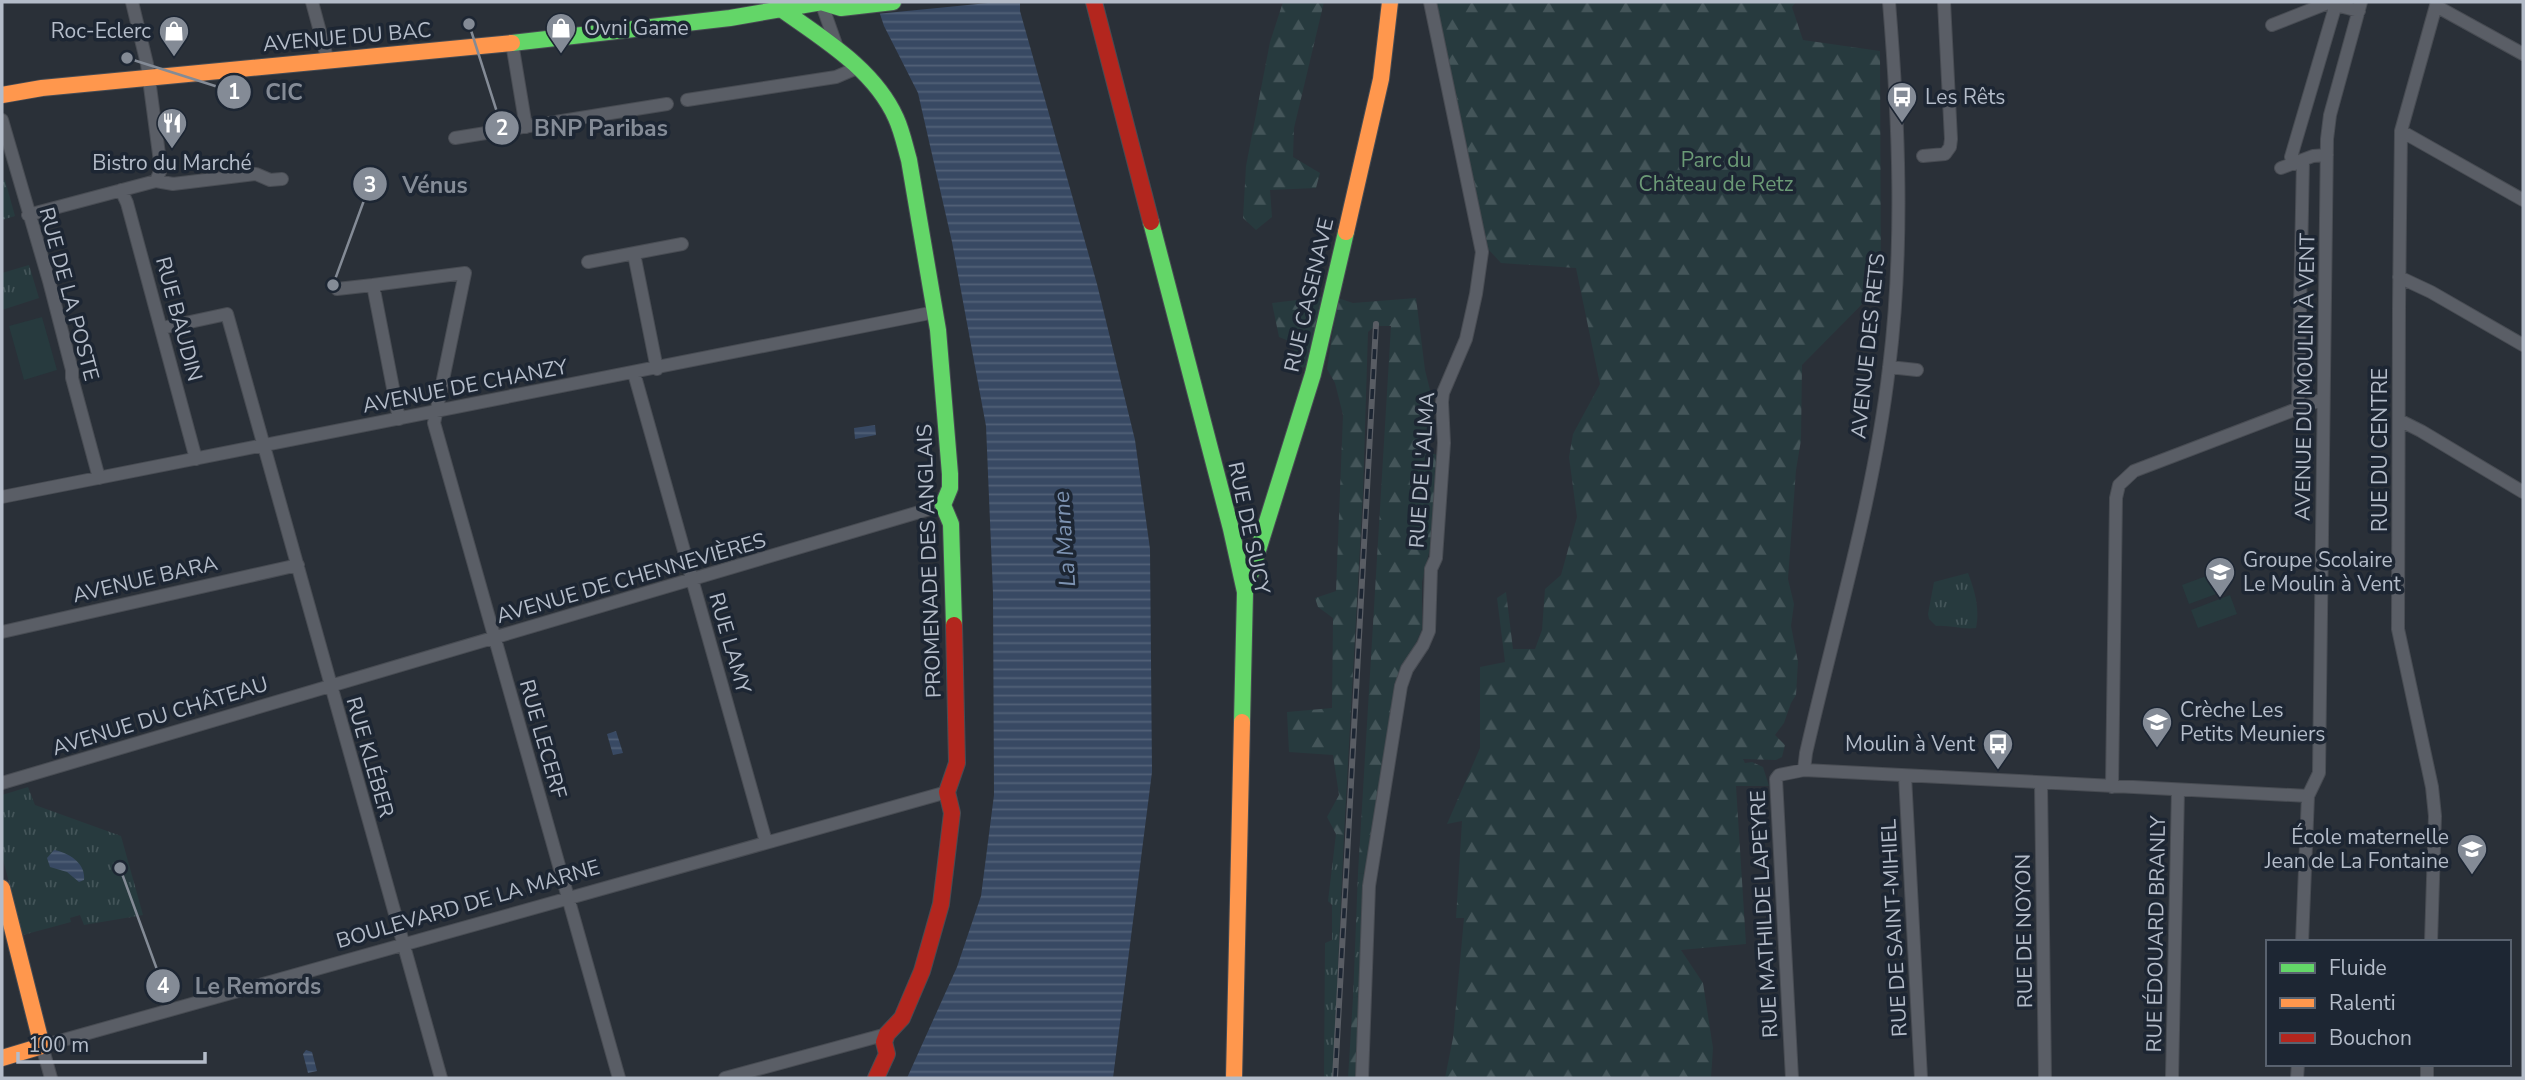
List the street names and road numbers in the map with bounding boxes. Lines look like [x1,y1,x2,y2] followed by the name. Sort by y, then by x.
[262,16,432,58] street label: AVENUE DU BAC
[32,204,106,384] street label: RUE DE LA POSTE
[1278,215,1340,375] street label: RUE CASENAVE
[2288,232,2322,521] street label: AVENUE DU MOULIN À VENT
[1844,252,1892,440] street label: AVENUE DES RETS
[149,254,209,384] street label: RUE BAUDIN
[360,352,570,420] street label: AVENUE DE CHANZY
[2366,368,2394,532] street label: RUE DU CENTRE
[1403,391,1441,549] street label: RUE DE L'ALMA
[910,423,948,699] street label: PROMENADE DES ANGLAIS
[1221,459,1277,597] street label: RUE DE SUCY
[493,526,769,630] street label: AVENUE DE CHENNEVIÈRES
[70,549,220,609] street label: AVENUE BARA
[702,589,758,697] street label: RUE LAMY
[49,670,271,762] street label: AVENUE DU CHÂTEAU
[513,676,573,802] street label: RUE LECERF
[339,693,401,821] street label: RUE KLÉBER
[1744,789,1784,1039] street label: RUE MATHILDE LAPEYRE
[2140,815,2172,1053] street label: RUE ÉDOUARD BRANLY
[1874,818,1914,1038] street label: RUE DE SAINT-MIHIEL
[333,853,603,955] street label: BOULEVARD DE LA MARNE
[2009,854,2039,1008] street label: RUE DE NOYON

